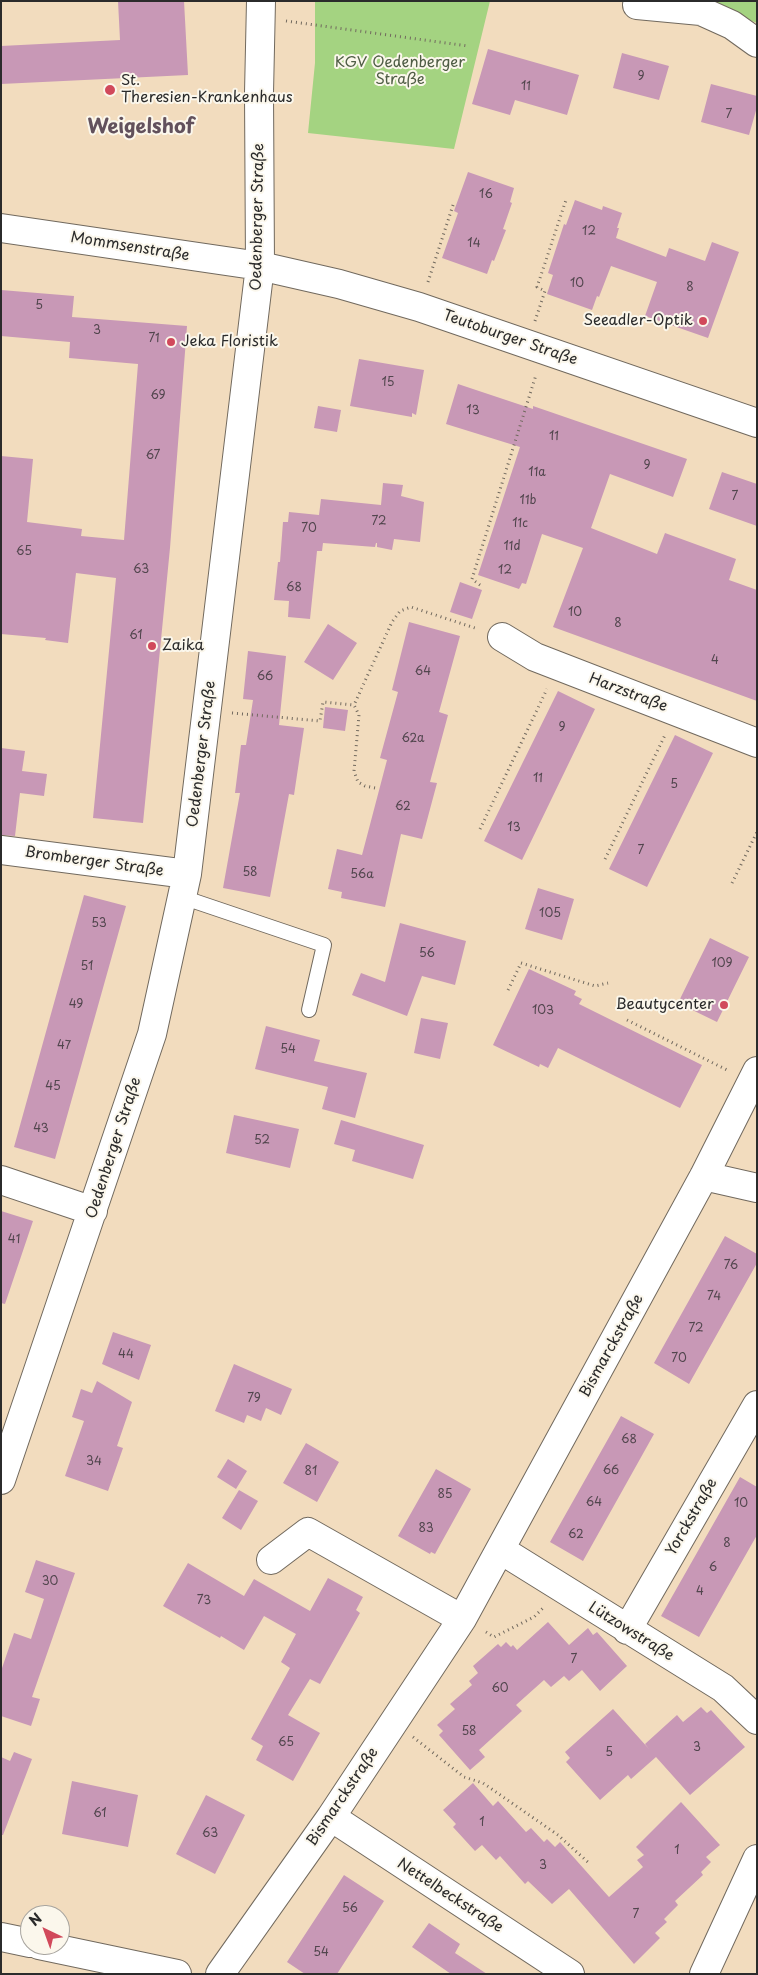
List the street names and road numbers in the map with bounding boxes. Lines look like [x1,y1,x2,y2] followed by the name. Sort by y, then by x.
[248,143,268,291] street label: Oedenberger Straße
[69,229,191,265] street label: Mommsenstraße
[440,307,580,369] street label: Teutoburger Straße
[586,670,670,716] street label: Harzstraße
[184,680,220,828] street label: Oedenberger Straße
[23,843,165,881] street label: Bromberger Straße
[83,1075,145,1221] street label: Oedenberger Straße
[576,1291,648,1401] street label: Bismarckstraße
[663,1475,721,1559] street label: Yorckstraße
[585,1599,677,1665] street label: Lützowstraße
[303,1744,383,1850] street label: Bismarckstraße
[394,1855,506,1937] street label: Nettelbeckstraße

